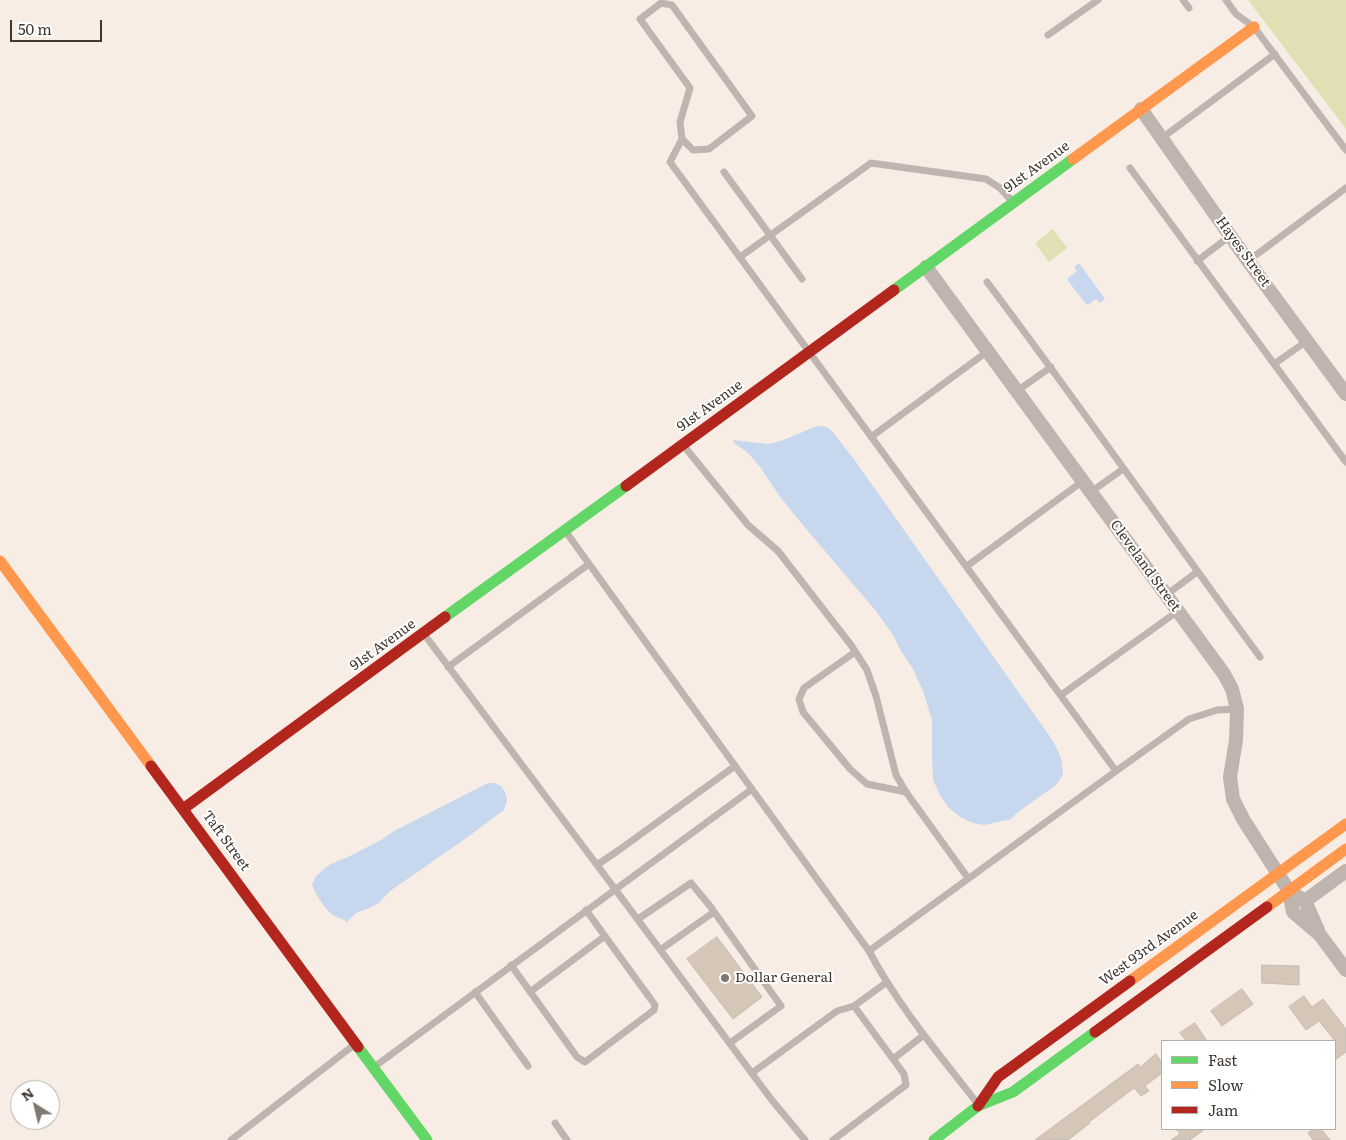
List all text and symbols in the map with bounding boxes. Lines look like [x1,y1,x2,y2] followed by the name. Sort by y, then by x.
[12,10,105,42] scale bar
[18,17,52,40] text: 50 m
[1001,138,1073,196] street label: 91st Avenue
[1212,214,1274,290] street label: Hayes Street
[674,377,746,435] street label: 91st Avenue
[1106,517,1184,615] street label: Cleveland Street
[347,616,419,674] street label: 91st Avenue
[199,808,253,874] street label: Taft Street
[1096,907,1202,989] street label: West 93rd Avenue
[735,970,833,986] place label: Dollar General
[719,972,731,984] marker: Dollar General
[1161,1040,1336,1130] legend
[1208,1048,1237,1071] text: Fast
[1208,1073,1243,1096] text: Slow
[10,1080,60,1130] north arrow
[16,1082,37,1105] text: N
[1208,1098,1238,1121] text: Jam

